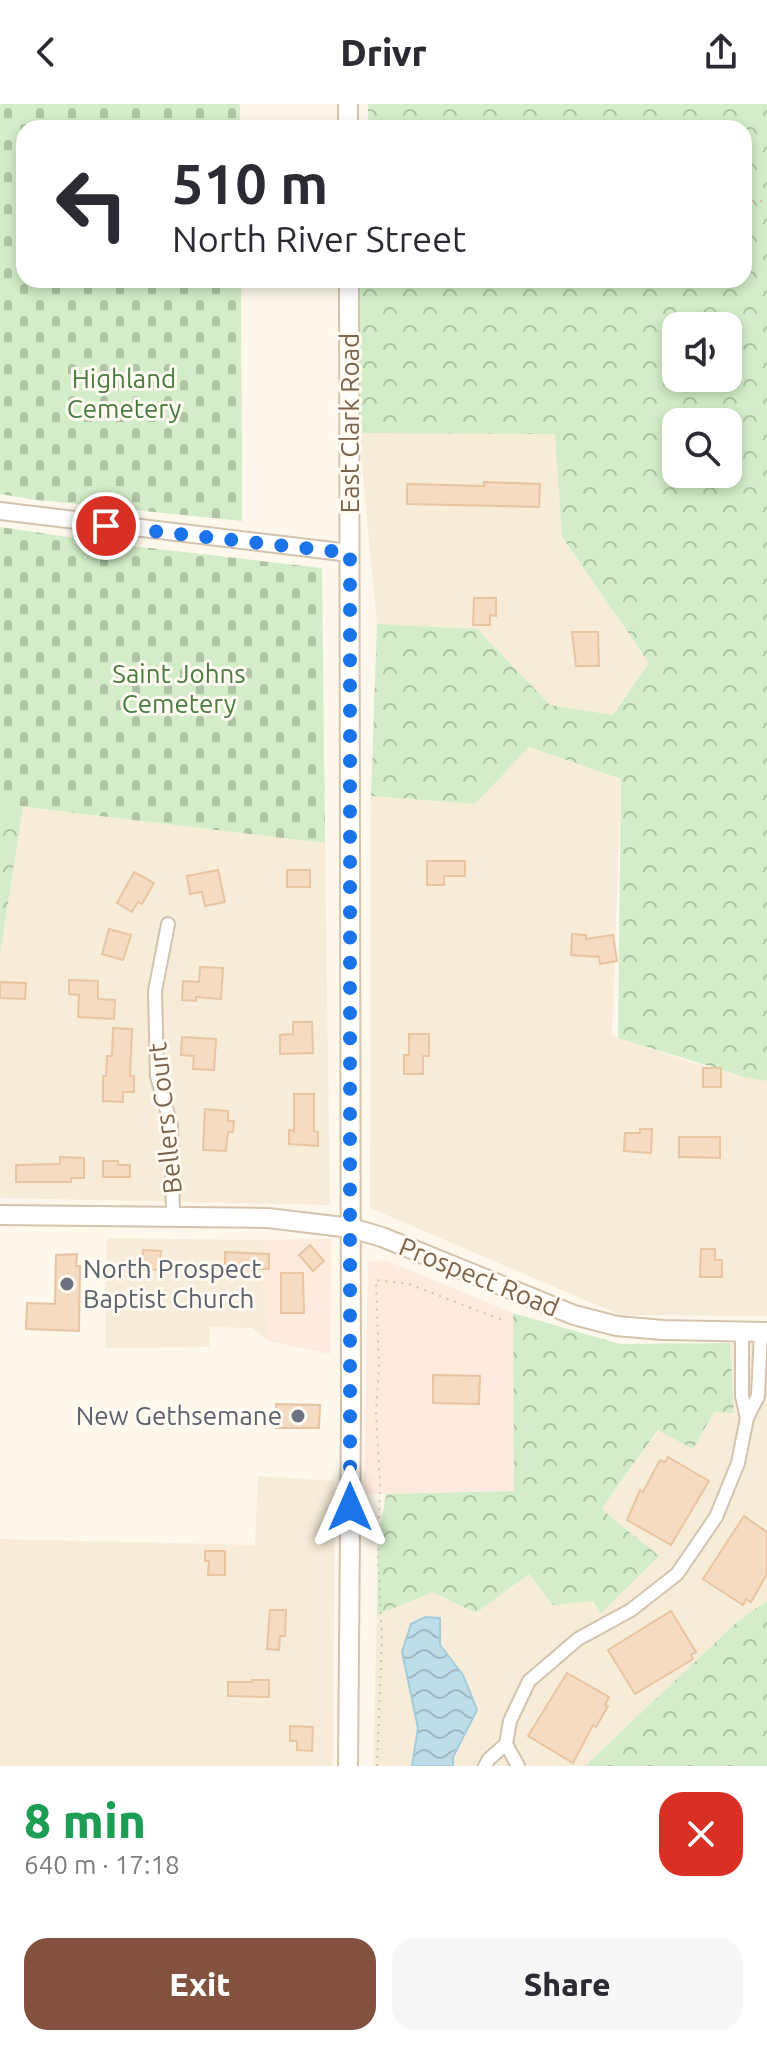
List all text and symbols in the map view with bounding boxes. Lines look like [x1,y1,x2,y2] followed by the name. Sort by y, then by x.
[24,30,68,74] icon: back
[699,30,743,74] icon: share
[340,32,427,73] text: Drivr
[40,152,144,256] icon: left
[172,152,328,215] text: 510 m
[172,218,466,259] text: North River Street
[662,312,742,488] map controls
[662,312,742,392] button: sound
[335,333,364,513] street label: East Clark Road
[67,364,181,423] park label: Highland Cemetery
[662,408,742,488] button: search
[72,492,140,560] pin
[84,504,128,548] icon: arrive
[112,659,246,718] park label: Saint Johns Cemetery
[142,1041,187,1195] street label: Bellers Court
[395,1231,563,1322] street label: Prospect Road
[83,1254,261,1313] place label: North Prospect Baptist Church
[58,1275,76,1293] marker: North Prospect Baptist Church
[76,1401,282,1430] place label: New Gethsemane
[289,1407,307,1425] marker: New Gethsemane
[308,1465,392,1549] position arrow
[659,1792,743,1876] button: close
[24,1793,146,1847] text: 8 min
[24,1850,180,1879] text: 640 m · 17:18
[24,1938,376,2030] button: Exit
[392,1938,743,2030] button: Share

